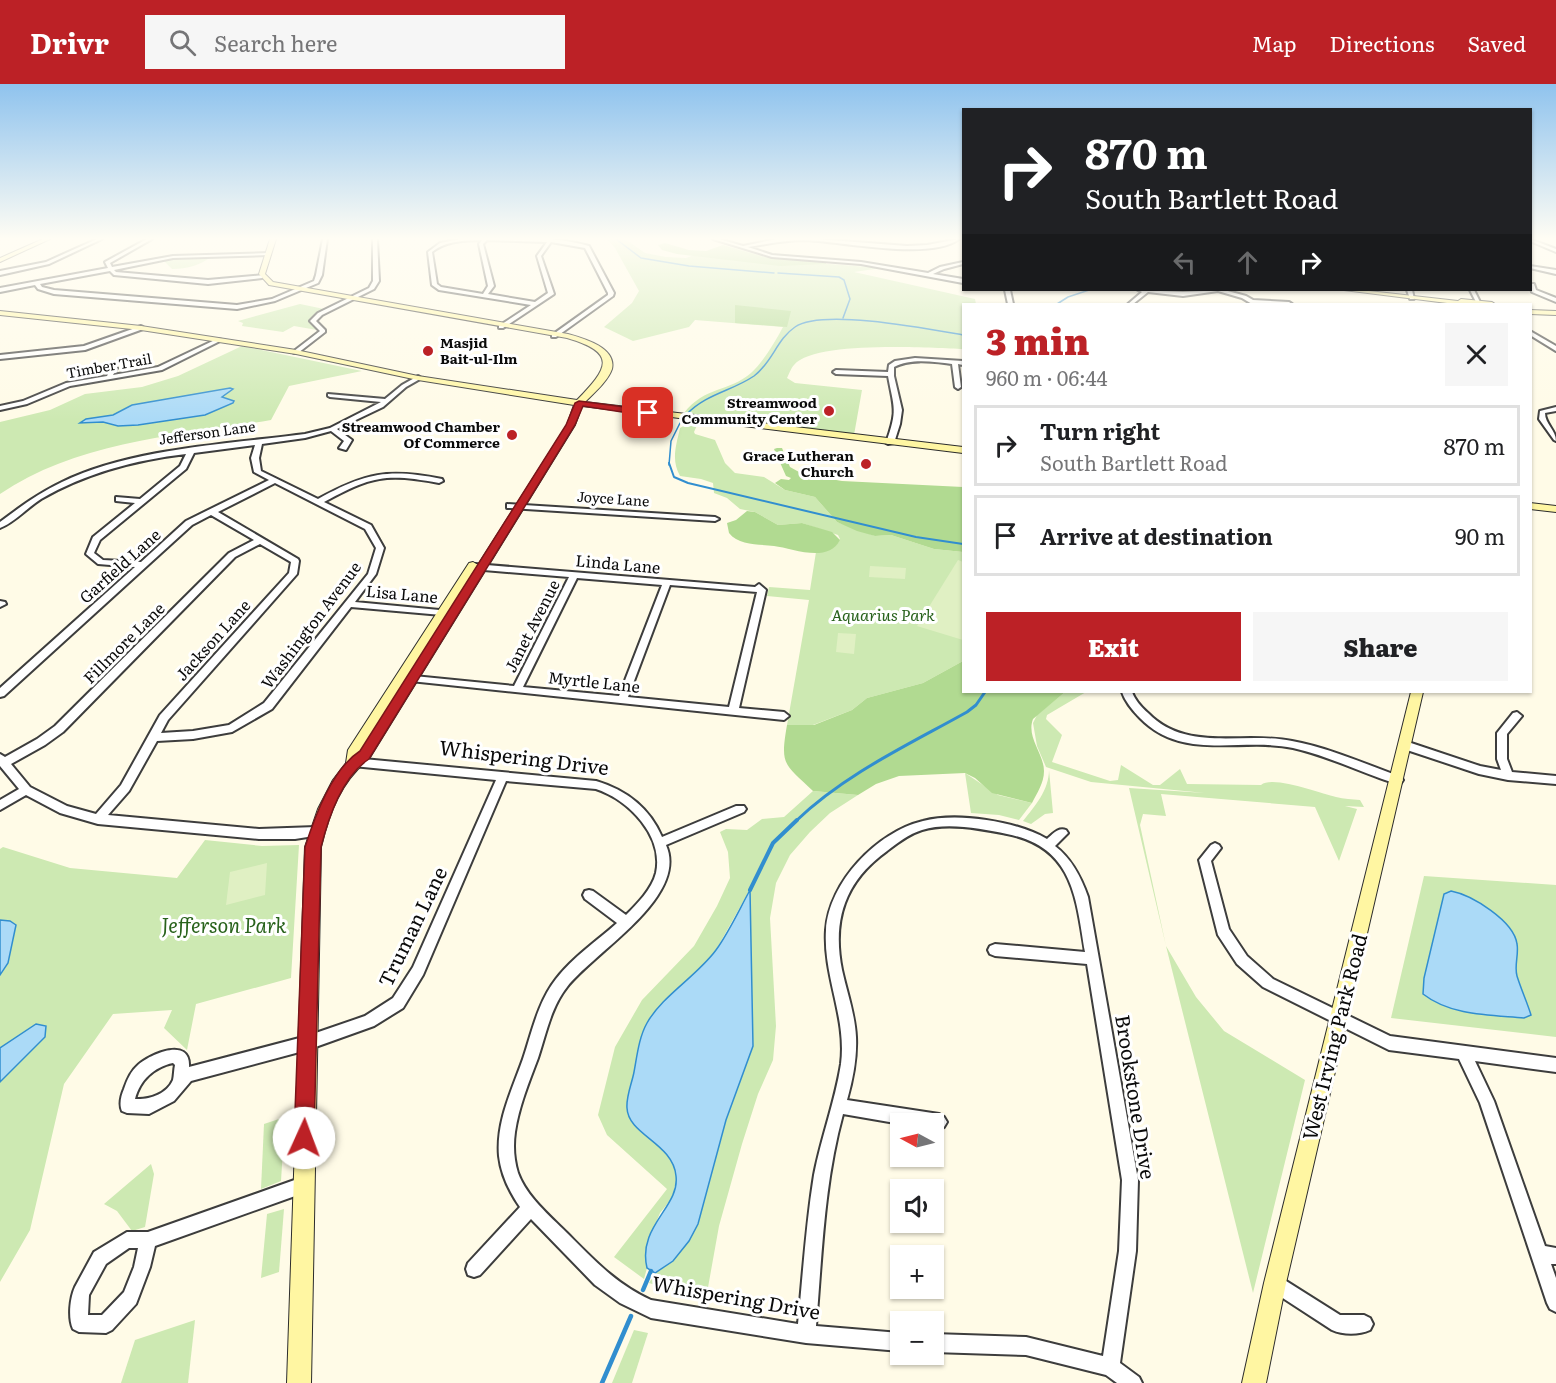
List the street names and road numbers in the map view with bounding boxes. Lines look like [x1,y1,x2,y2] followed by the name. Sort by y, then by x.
[64,348,153,382] street label: Timber Trail
[157,415,256,449] street label: Jefferson Lane
[576,485,650,511] street label: Joyce Lane
[73,522,165,608] street label: Garfield Lane
[575,547,662,579] street label: Linda Lane
[254,556,366,693] street label: Washington Avenue
[497,575,565,676] street label: Janet Avenue
[365,578,439,608] street label: Lisa Lane
[169,593,255,685] street label: Jackson Lane
[77,596,170,689] street label: Fillmore Lane
[547,664,641,698] street label: Myrtle Lane
[438,731,611,781] street label: Whispering Drive
[369,861,453,991] street label: Truman Lane
[1293,930,1373,1143] street label: West Irving Park Road
[1109,1012,1165,1181] street label: Brookstone Drive
[650,1266,823,1326] street label: Whispering Drive

